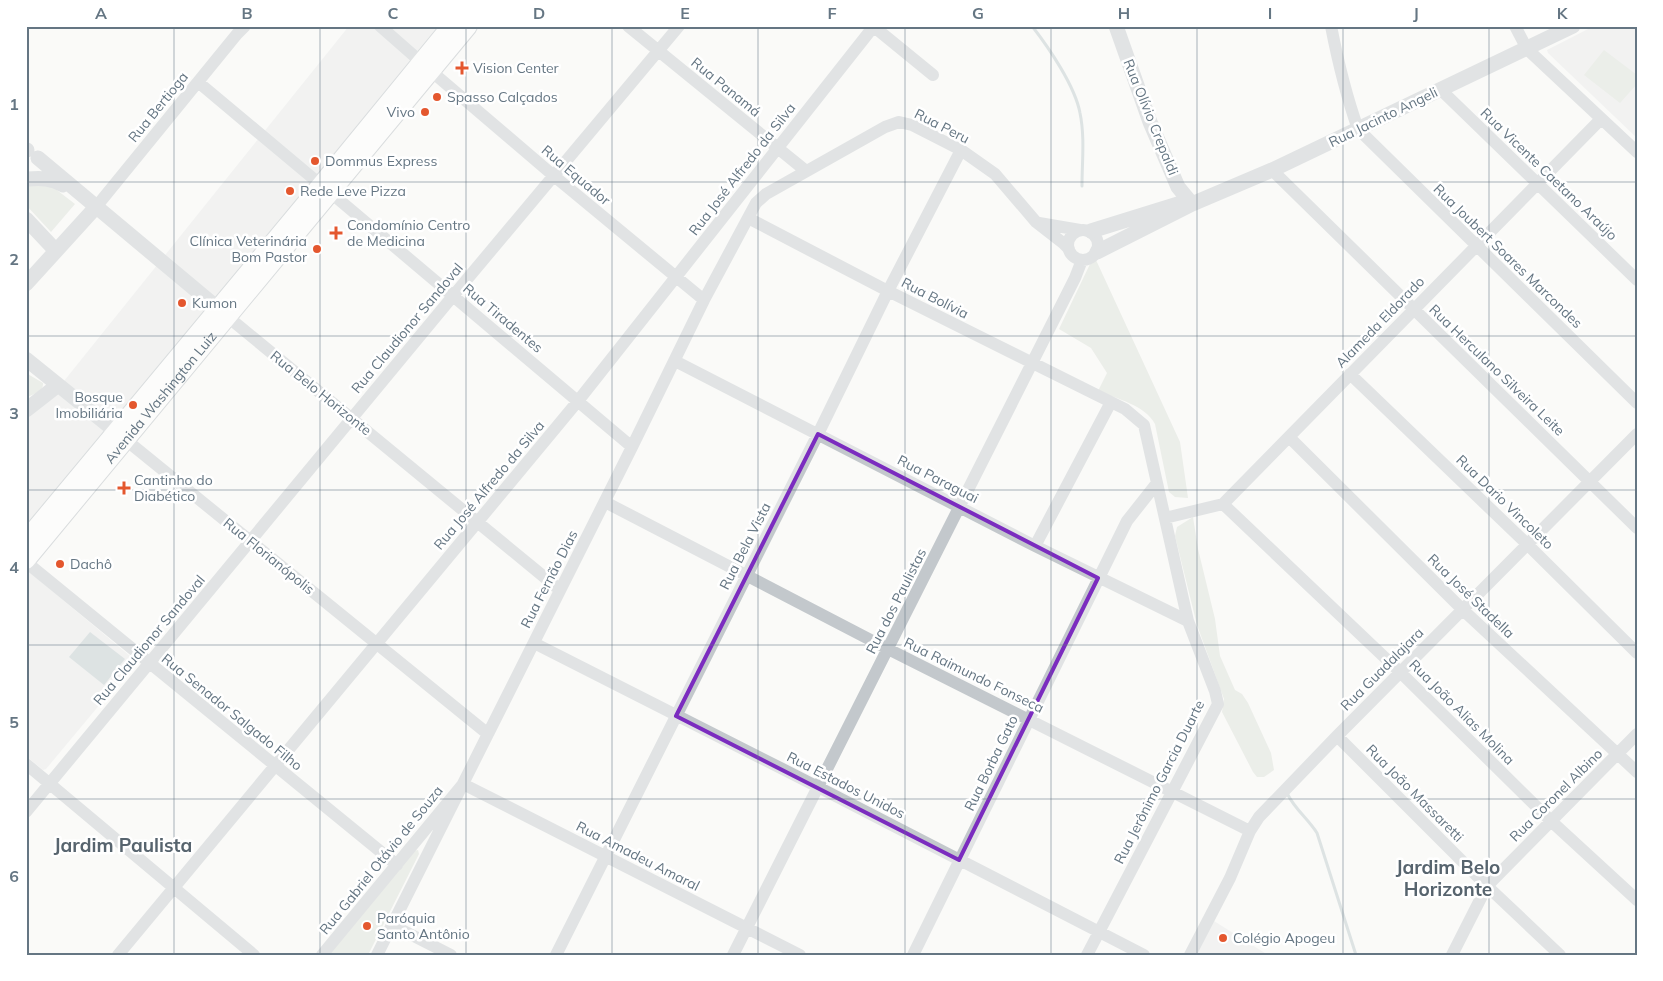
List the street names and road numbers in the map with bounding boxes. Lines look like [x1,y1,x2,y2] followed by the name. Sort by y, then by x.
[688,53,764,121] street label: Rua Panamá
[1119,56,1183,178] street label: Rua Olívio Crepaldi
[124,68,192,146] street label: Rua Bertioga
[1326,83,1440,151] street label: Rua Jacinto Angeli
[685,99,799,239] street label: Rua José Alfredo da Silva
[911,104,973,148] street label: Rua Peru
[1477,104,1621,244] street label: Rua Vicente Caetano Araújo
[538,141,615,210] street label: Rua Equador
[1430,180,1586,332] street label: Rua Joubert Soares Marcondes
[347,259,467,397] street label: Rua Claudionor Sandoval
[898,273,972,323] street label: Rua Bolívia
[1332,273,1428,371] street label: Alameda Eldorado
[459,279,547,357] street label: Rua Tiradentes
[1425,301,1569,439] street label: Rua Herculano Silveira Leite
[101,328,220,467] street label: Avenida Washington Luiz
[267,347,375,439] street label: Rua Belo Horizonte
[430,417,548,553] street label: Rua José Alfredo da Silva
[894,451,982,507] street label: Rua Paraguai
[1452,451,1558,553] street label: Rua Dario Vincoleto
[715,499,775,593] street label: Rua Bela Vista
[220,514,318,598] street label: Rua Florianópolis
[517,527,581,631] street label: Rua Fernão Dias
[862,545,930,657] street label: Rua dos Paulistas
[1424,550,1518,642] street label: Rua José Stadella
[89,571,209,709] street label: Rua Claudionor Sandoval
[1337,624,1427,714] street label: Rua Guadalajara
[901,633,1047,717] street label: Rua Raimundo Fonseca
[158,650,306,774] street label: Rua Senador Salgado Filho
[1406,656,1518,768] street label: Rua João Alias Molina
[1110,697,1208,867] street label: Rua Jerônimo Garcia Duarte
[960,712,1022,814] street label: Rua Borba Gato
[1362,740,1468,846] street label: Rua João Massaretti
[1506,745,1606,845] street label: Rua Coronel Albino
[784,747,908,823] street label: Rua Estados Unidos
[315,782,447,938] street label: Rua Gabriel Otávio de Souza
[573,817,703,895] street label: Rua Amadeu Amaral

